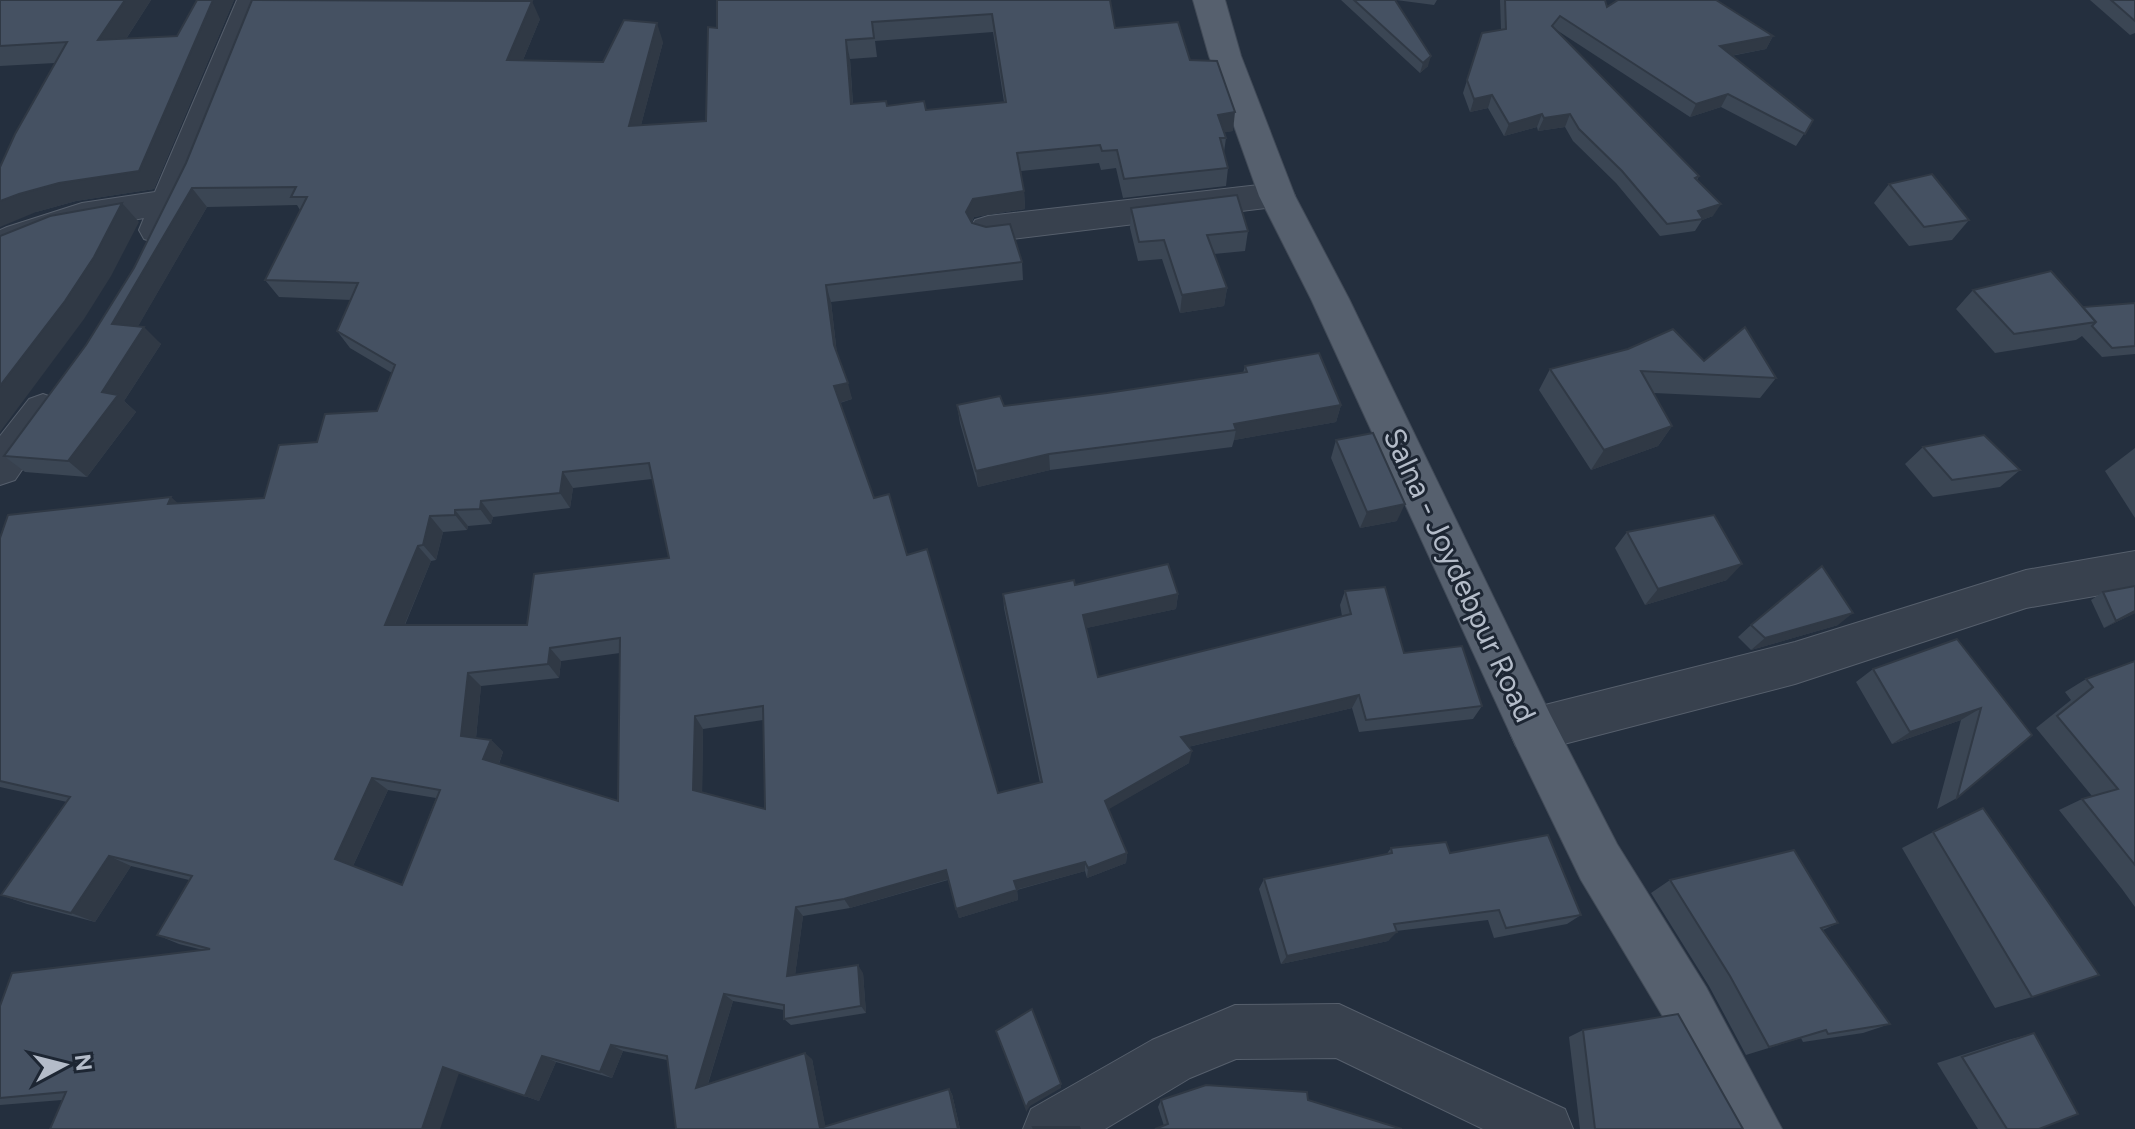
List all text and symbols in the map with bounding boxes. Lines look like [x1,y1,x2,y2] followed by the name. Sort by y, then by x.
[1376,422,1544,728] street label: Salna - Joydebpur Road
[24,1025,104,1105] north arrow
[69,1053,98,1073] text: N

